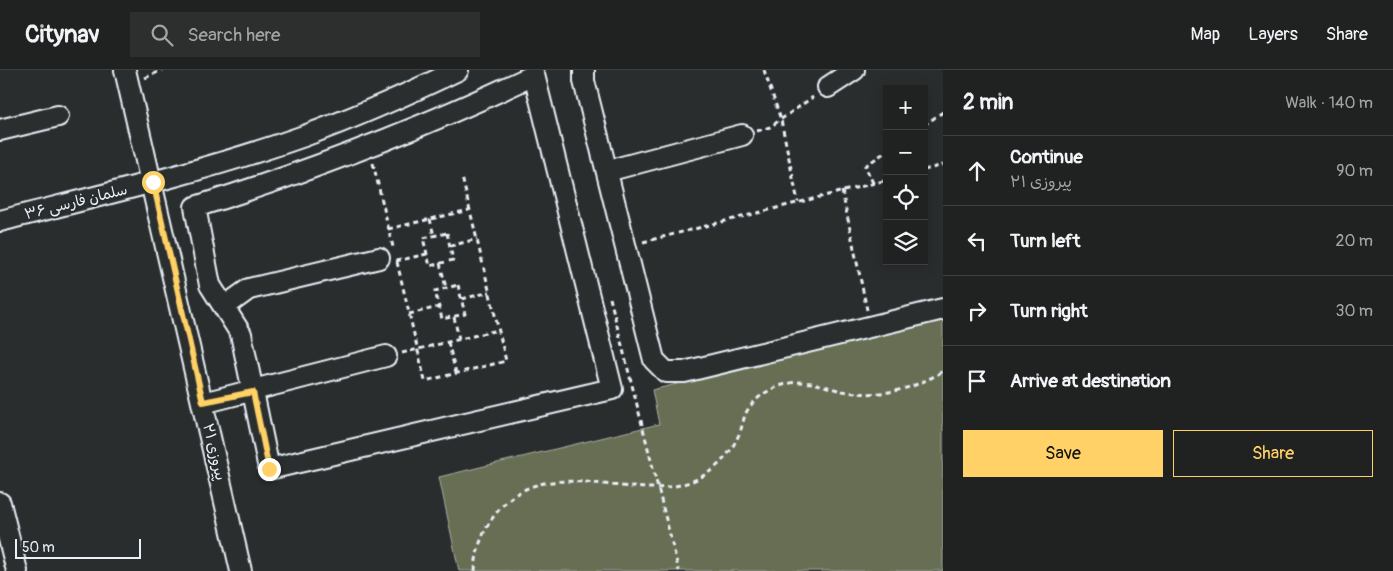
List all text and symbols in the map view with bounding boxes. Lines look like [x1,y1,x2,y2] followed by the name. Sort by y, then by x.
[130,12,480,57] search box
[25,20,100,49] text: Citynav
[148,21,176,49] icon: search
[188,23,280,47] text: Search here
[1191,23,1220,46] text: Map
[1248,23,1298,46] text: Layers
[1326,23,1368,46] text: Share
[883,85,928,265] map controls
[883,85,928,130] button: +
[963,89,1013,116] text: 2 min
[1285,93,1373,113] text: Walk · 140 m
[883,130,928,175] button: −
[1010,145,1083,169] text: Continue
[963,157,991,185] icon: ahead
[1336,161,1373,181] text: 90 m
[142,171,165,194] route start
[1010,172,1072,192] text: پیروزی ۲۱
[883,175,928,220] button: locate
[23,180,129,224] street label: سلمان فارسی ۳۶
[883,220,928,265] button: layers
[963,227,991,255] icon: left
[1010,229,1080,253] text: Turn left
[1335,231,1373,251] text: 20 m
[963,297,991,325] icon: right
[1010,299,1088,323] text: Turn right
[1335,301,1373,321] text: 30 m
[963,367,991,395] icon: arrive
[1010,369,1171,393] text: Arrive at destination
[198,422,230,482] street label: پیروزی ۲۱
[963,430,1163,477] button: Save
[1173,430,1373,477] button: Share
[258,458,281,481] route end
[15,536,141,559] scale bar
[22,539,55,556] text: 50 m

